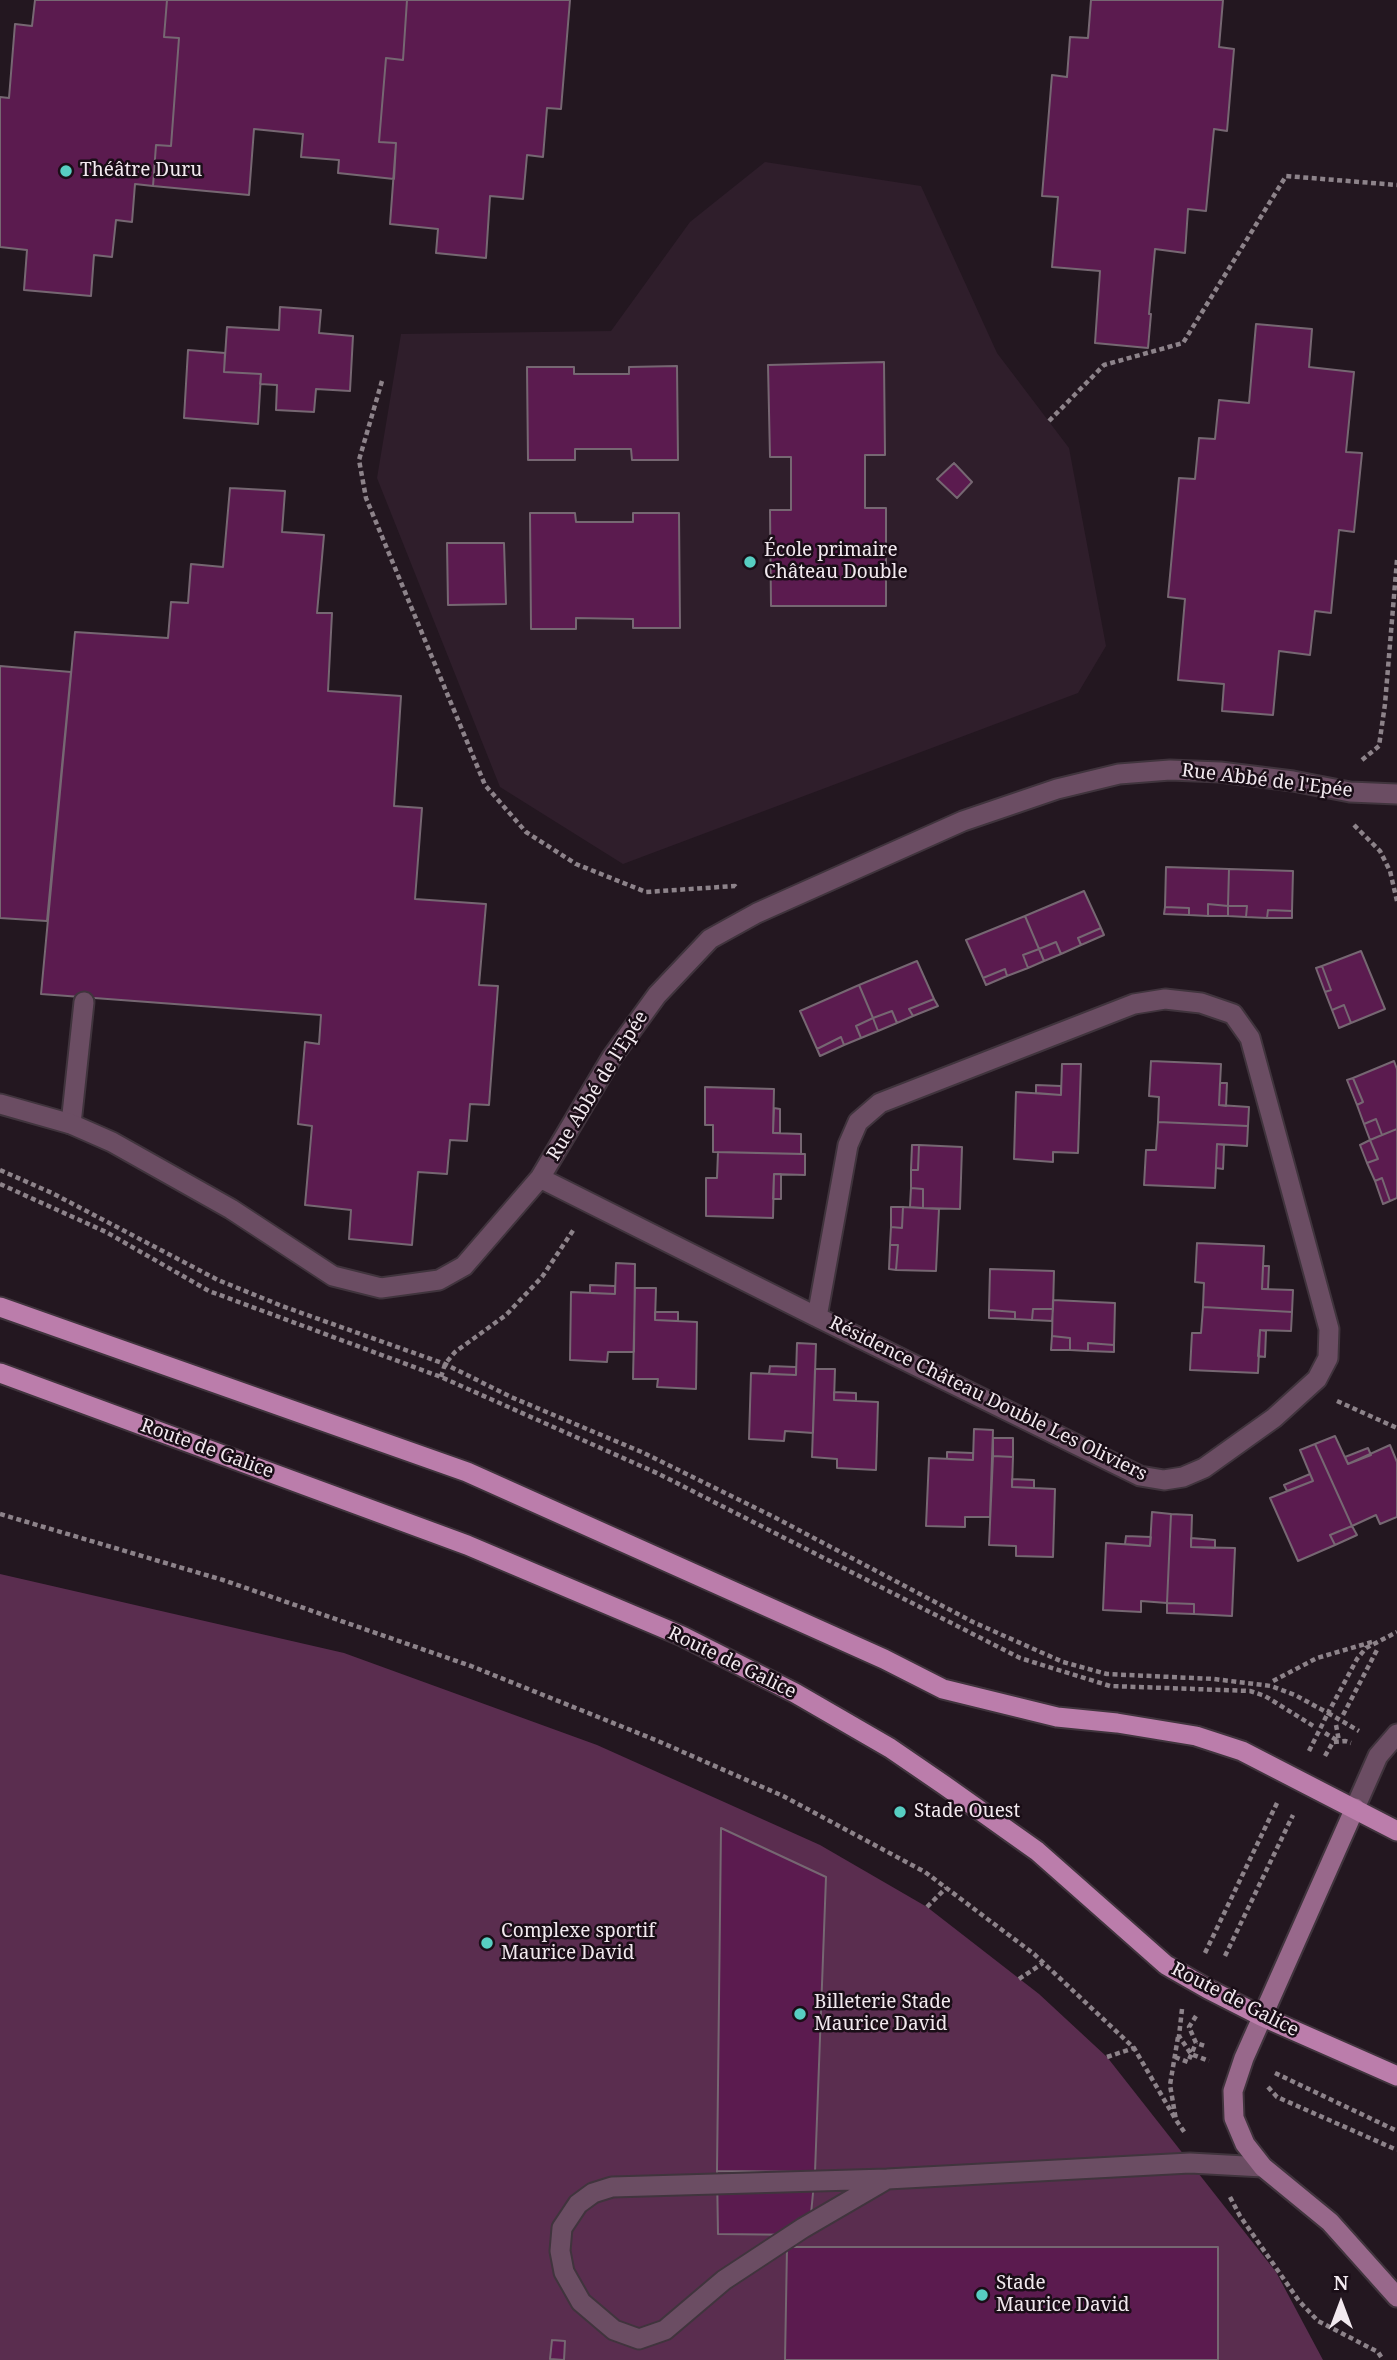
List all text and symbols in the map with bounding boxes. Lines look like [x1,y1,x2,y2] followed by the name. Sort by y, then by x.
[80,160,202,182] place label: Théâtre Duru
[58,163,74,179] marker: Théâtre Duru
[764,540,908,584] place label: École primaire Château Double
[742,554,758,570] marker: École primaire Château Double
[1180,759,1354,803] street label: Rue Abbé de l'Epée
[543,1007,653,1165] street label: Rue Abbé de l'Epée
[825,1312,1151,1486] street label: Résidence Château Double Les Oliviers
[137,1414,277,1484] street label: Route de Galice
[664,1622,800,1704] street label: Route de Galice
[914,1801,1020,1823] place label: Stade Ouest
[892,1804,908,1820] marker: Stade Ouest
[501,1921,655,1965] place label: Complexe sportif Maurice David
[479,1935,495,1951] marker: Complexe sportif Maurice David
[1168,1958,1302,2042] street label: Route de Galice
[814,1992,951,2036] place label: Billeterie Stade Maurice David
[792,2006,808,2022] marker: Billeterie Stade Maurice David
[1306,2269,1376,2339] north arrow
[1334,2270,1348,2296] text: N
[996,2273,1129,2317] place label: Stade Maurice David
[974,2287,990,2303] marker: Stade Maurice David

